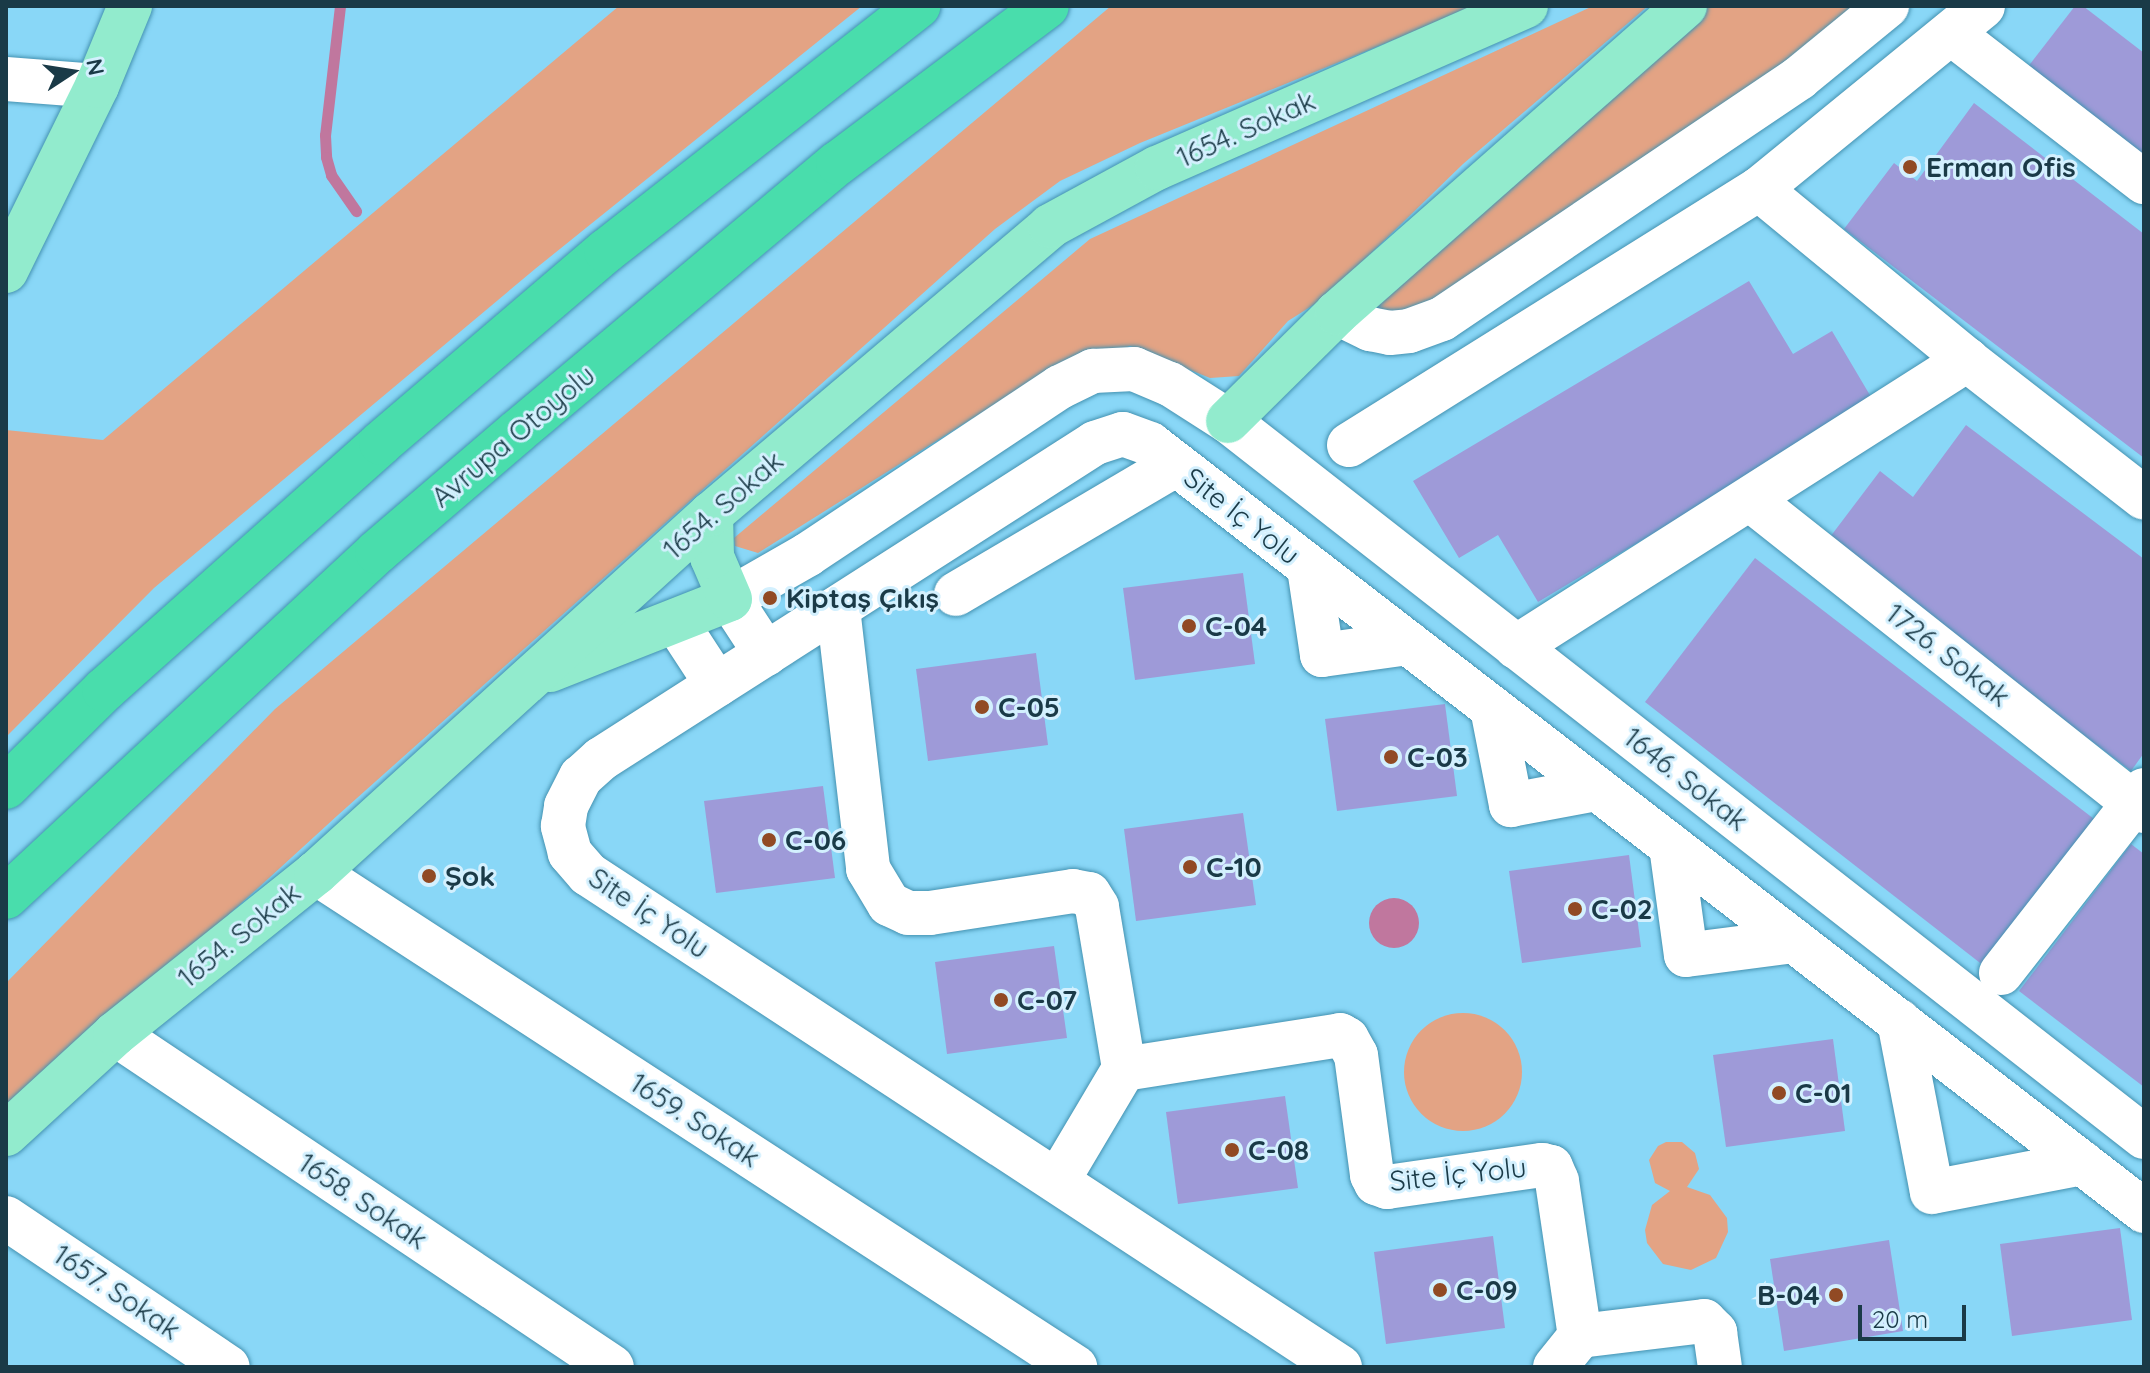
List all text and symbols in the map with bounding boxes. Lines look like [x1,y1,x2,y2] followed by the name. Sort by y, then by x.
[32,32,112,112] north arrow
[80,56,111,78] text: N
[1172,84,1320,174] street label: 1654. Sokak
[1926,150,2076,184] place label: Erman Ofis
[1901,158,1919,176] marker: Erman Ofis
[424,358,602,514] street label: Avrupa Otoyolu
[656,444,790,566] street label: 1654. Sokak
[1178,460,1306,572] street label: Site İç Yolu
[786,581,939,615] place label: Kiptaş Çıkış
[761,589,779,607] marker: Kiptaş Çıkış
[1880,596,2016,714] street label: 1726. Sokak
[1205,609,1267,643] place label: C-04
[1180,617,1198,635] marker: C-04
[998,690,1060,724] place label: C-05
[973,698,991,716] marker: C-05
[1617,720,1755,838] street label: 1646. Sokak
[1407,740,1468,774] place label: C-03
[1382,748,1400,766] marker: C-03
[785,823,846,857] place label: C-06
[760,831,778,849] marker: C-06
[1206,850,1262,884] place label: C-10
[1181,858,1199,876] marker: C-10
[445,859,495,893] place label: Şok
[583,861,715,965] street label: Site İç Yolu
[420,867,438,885] marker: Şok
[171,875,307,995] street label: 1654. Sokak
[1591,892,1653,926] place label: C-02
[1566,900,1584,918] marker: C-02
[1017,983,1077,1017] place label: C-07
[992,991,1010,1009] marker: C-07
[624,1066,766,1174] street label: 1659. Sokak
[1795,1076,1852,1110] place label: C-01
[1770,1084,1788,1102] marker: C-01
[1248,1133,1309,1167] place label: C-08
[1223,1141,1241,1159] marker: C-08
[292,1146,434,1256] street label: 1658. Sokak
[1388,1150,1528,1198] street label: Site İç Yolu
[47,1237,187,1347] street label: 1657. Sokak
[1456,1273,1518,1307] place label: C-09
[1757,1278,1820,1312] place label: B-04
[1431,1281,1449,1299] marker: C-09
[1827,1286,1845,1304] marker: B-04
[1862,1289,1970,1339] scale bar
[1872,1304,1928,1334] text: 20 m

